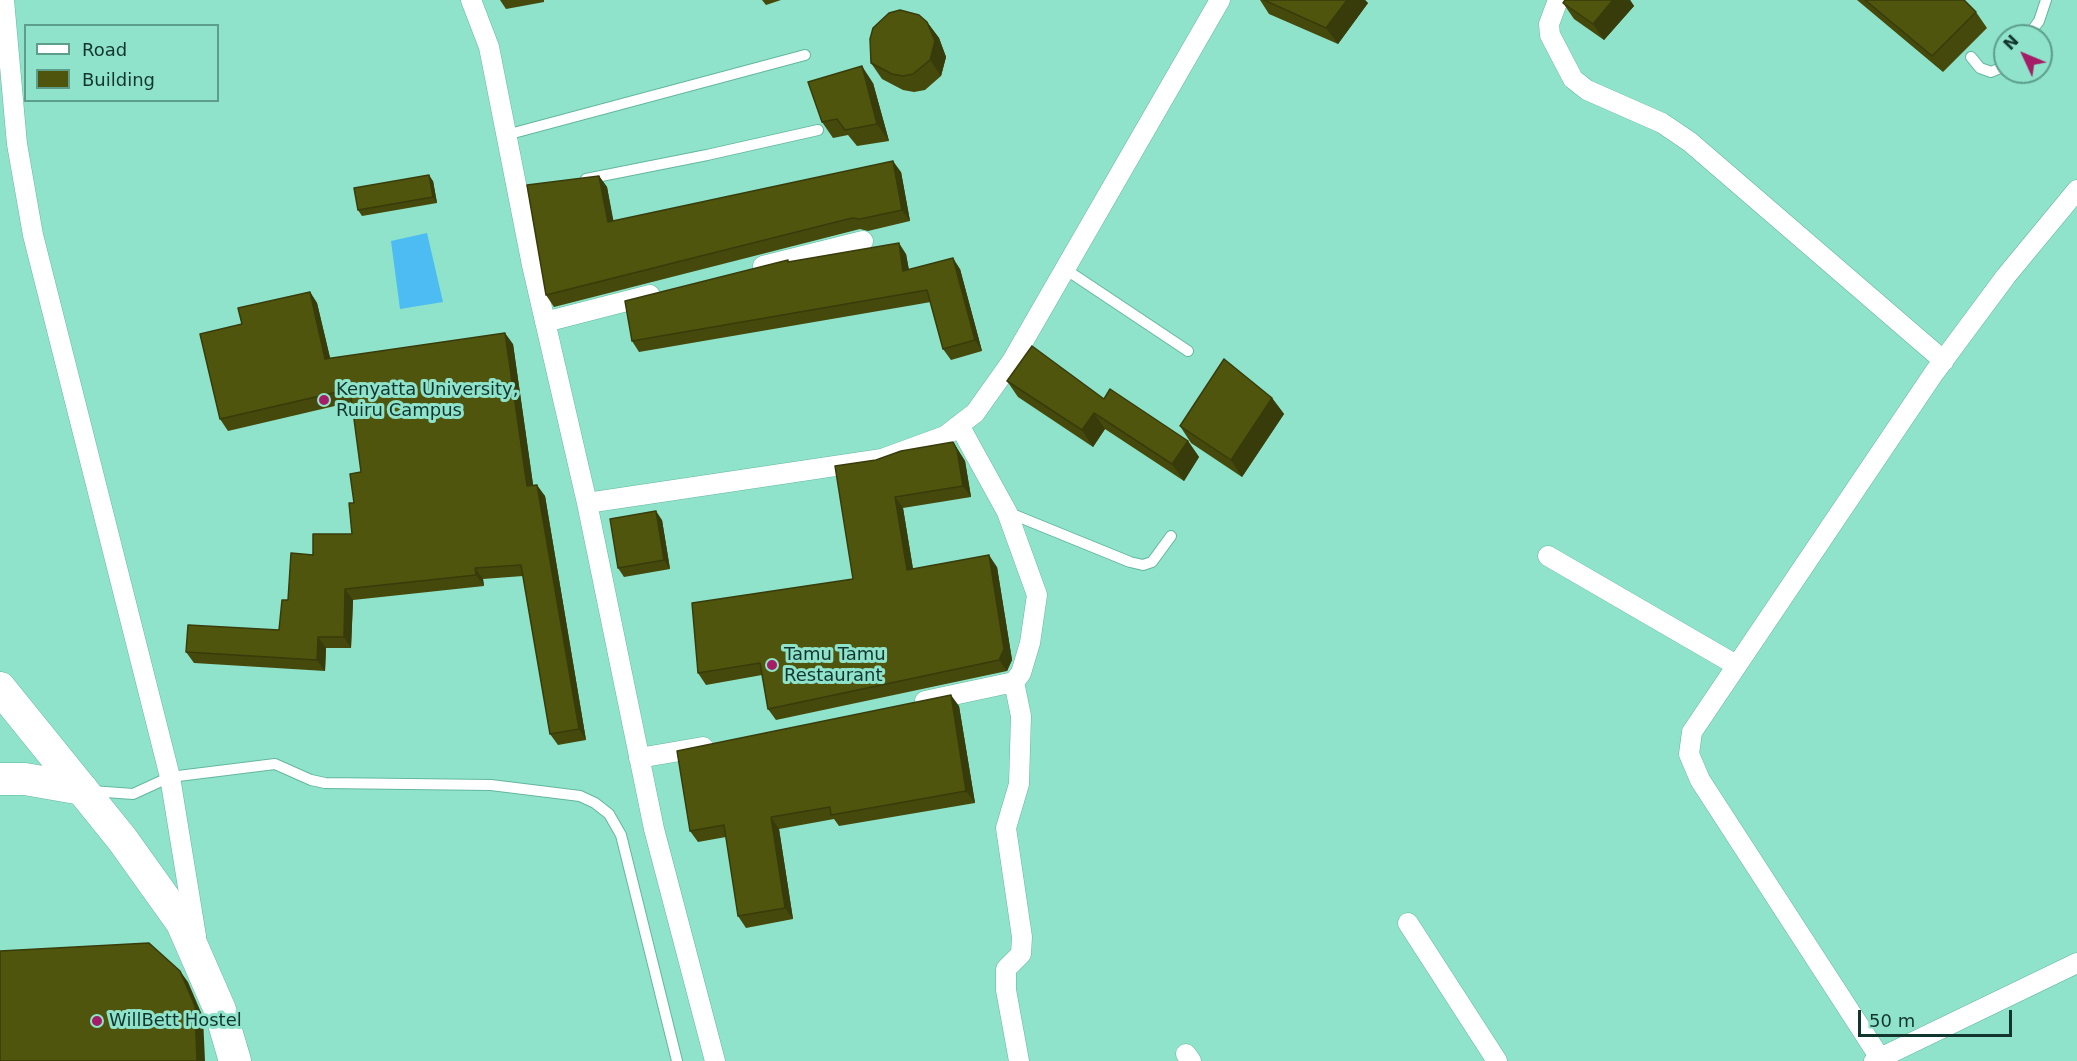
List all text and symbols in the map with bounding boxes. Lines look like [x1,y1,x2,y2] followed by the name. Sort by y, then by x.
[24,24,219,102] legend
[1993,24,2053,84] north arrow
[2000,31,2023,54] text: N
[82,39,127,60] text: Road
[82,69,155,90] text: Building
[336,379,518,422] place label: Kenyatta University, Ruiru Campus
[317,393,331,407] marker: Kenyatta University, Ruiru Campus
[784,644,886,686] place label: Tamu Tamu Restaurant
[765,658,779,672] marker: Tamu Tamu Restaurant
[1861,998,2016,1036] scale bar
[109,1010,242,1032] place label: WillBett Hostel
[1869,1010,1915,1031] text: 50 m
[90,1014,104,1028] marker: WillBett Hostel

